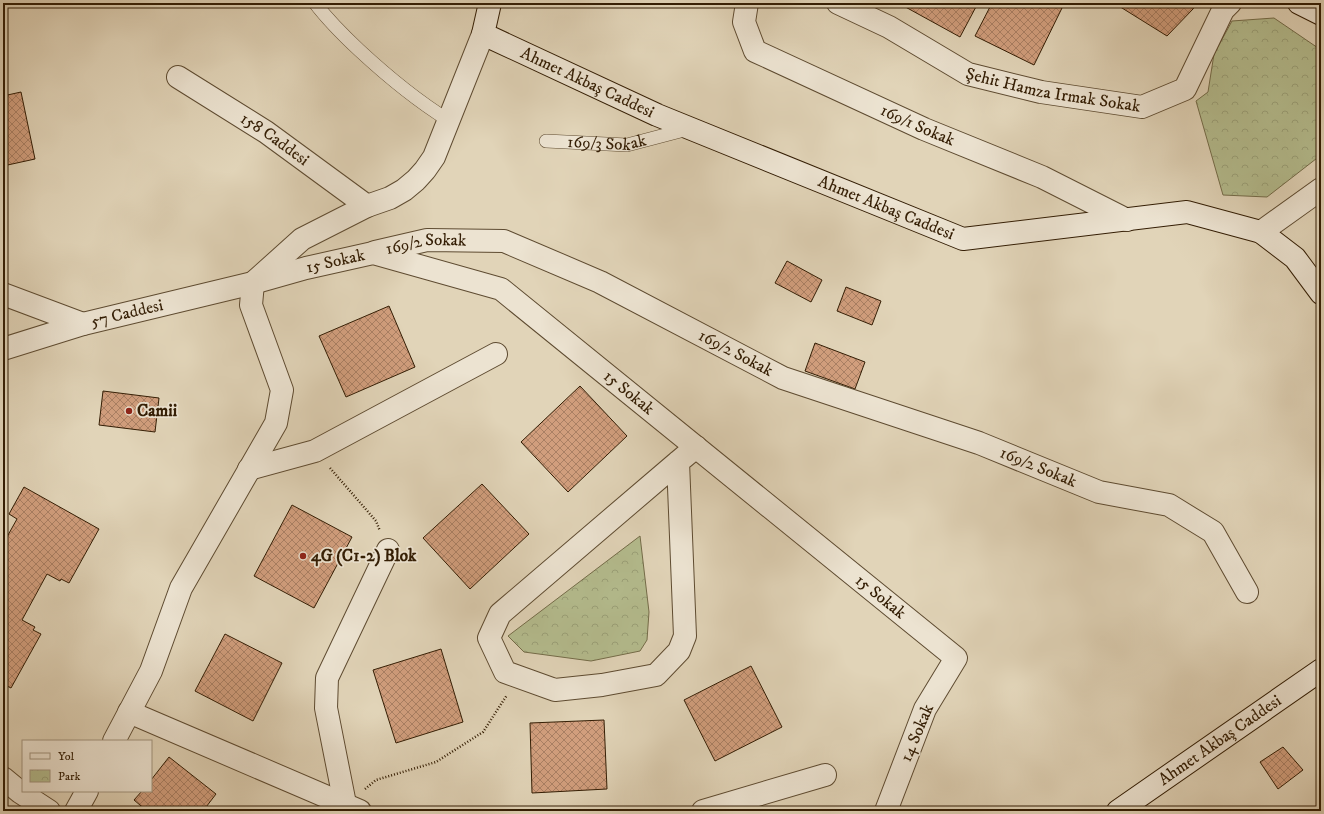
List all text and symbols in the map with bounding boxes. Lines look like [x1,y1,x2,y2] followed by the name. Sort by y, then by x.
[517,42,658,123] street label: Ahmet Akbaş Caddesi
[963,63,1142,118] street label: Şehit Hamza Irmak Sokak
[877,99,959,152] street label: 169/1 Sokak
[236,108,314,171] street label: 158 Caddesi
[567,129,649,156] street label: 169/3 Sokak
[815,170,958,245] street label: Ahmet Akbaş Caddesi
[384,229,467,260] street label: 169/2 Sokak
[304,244,367,279] street label: 15 Sokak
[89,294,165,333] street label: 57 Caddesi
[695,325,777,382] street label: 169/2 Sokak
[599,365,659,420] street label: 15 Sokak
[137,400,178,422] place label: Camii
[124,406,134,416] marker: Camii
[996,442,1081,493] street label: 169/2 Sokak
[310,545,417,567] place label: 4G (C1-2) Blok
[298,551,308,561] marker: 4G (C1-2) Blok
[850,569,911,624] street label: 15 Sokak
[1154,690,1286,791] street label: Ahmet Akbaş Caddesi
[895,700,939,765] street label: 14 Sokak
[22,740,152,792] legend
[58,749,75,764] text: Yol
[58,769,80,784] text: Park

